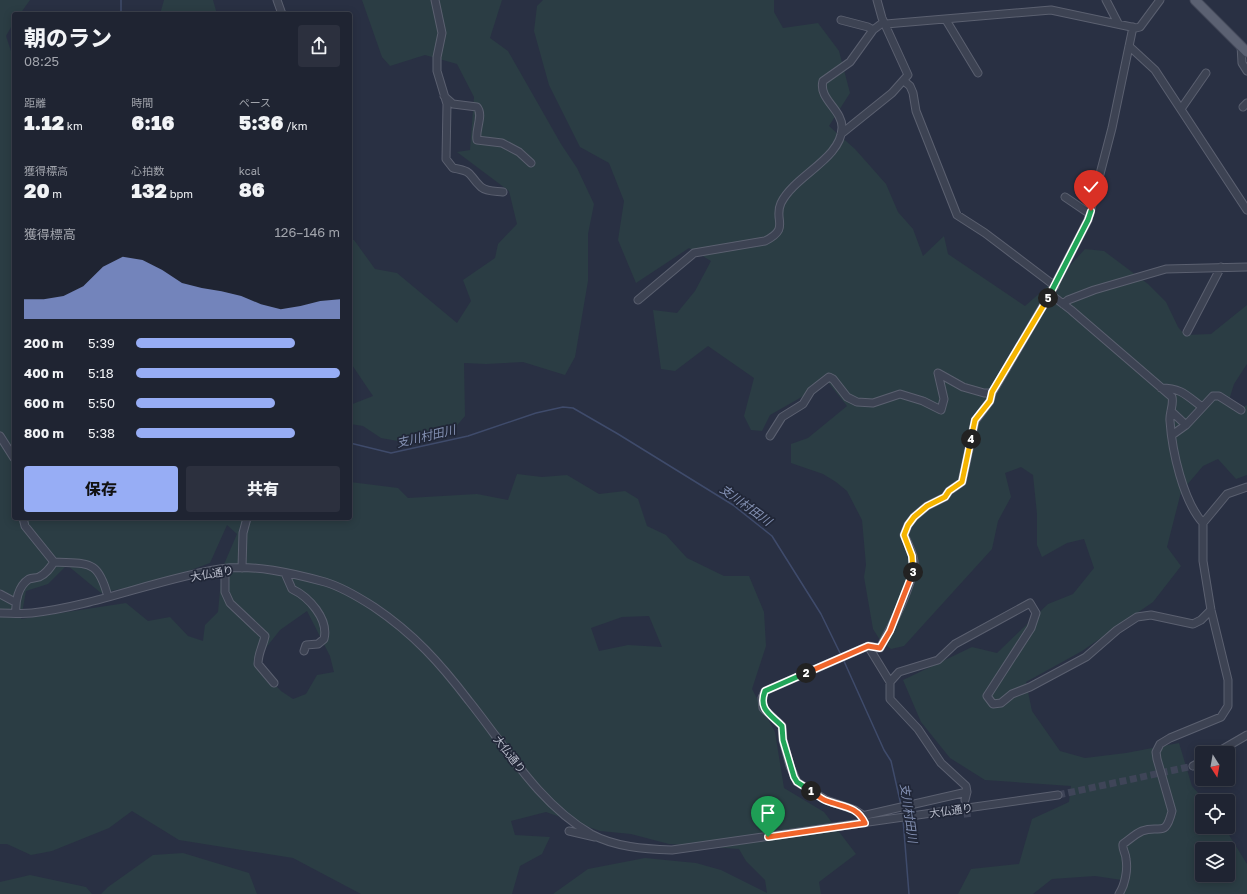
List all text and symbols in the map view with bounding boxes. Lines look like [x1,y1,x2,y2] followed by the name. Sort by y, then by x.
[24,24,112,51] text: 朝のラン
[298,25,340,67] button: share
[24,53,59,69] text: 08:25
[24,96,46,109] text: 距離
[131,96,153,109] text: 時間
[239,96,271,109] text: ペース
[24,110,64,134] text: 1.12
[131,110,175,134] text: 6:16
[239,110,283,134] text: 5:36
[64,119,83,132] text: km
[283,119,307,132] text: /km
[24,164,68,177] text: 獲得標高
[131,164,164,177] text: 心拍数
[239,164,260,177] text: kcal
[1074,170,1108,211] pin
[1080,176,1102,198] icon: check
[239,177,265,201] text: 86
[24,178,50,202] text: 20
[131,178,167,202] text: 132
[50,187,62,200] text: m
[167,187,193,200] text: bpm
[275,224,340,240] text: 126–146 m
[24,226,76,242] text: 獲得標高
[1038,288,1058,308] pin: 5
[1045,291,1051,304] text: 5
[24,335,63,351] text: 200 m
[88,335,115,351] text: 5:39
[24,365,64,381] text: 400 m
[88,365,114,381] text: 5:18
[24,395,64,411] text: 600 m
[88,395,115,411] text: 5:50
[395,421,459,450] water label: 支川村田川
[24,425,64,441] text: 800 m
[88,425,115,441] text: 5:38
[961,429,981,449] pin: 4
[968,432,974,445] text: 4
[24,466,178,512] button: 保存
[186,466,340,512] button: 共有
[717,481,776,530] water label: 支川村田川
[903,562,923,582] pin: 3
[189,563,235,583] street label: 大仏通り
[910,565,916,578] text: 3
[796,663,816,683] pin: 2
[803,666,809,679] text: 2
[491,733,529,775] street label: 大仏通り
[1195,746,1235,786] north arrow
[1195,746,1235,882] map controls
[801,781,821,801] pin: 1
[897,782,921,846] water label: 支川村田川
[808,784,814,797] text: 1
[1195,794,1235,834] button: locate
[751,796,785,837] pin
[928,801,974,819] street label: 大仏通り
[757,802,779,824] icon: arrive
[1195,842,1235,882] button: layers

